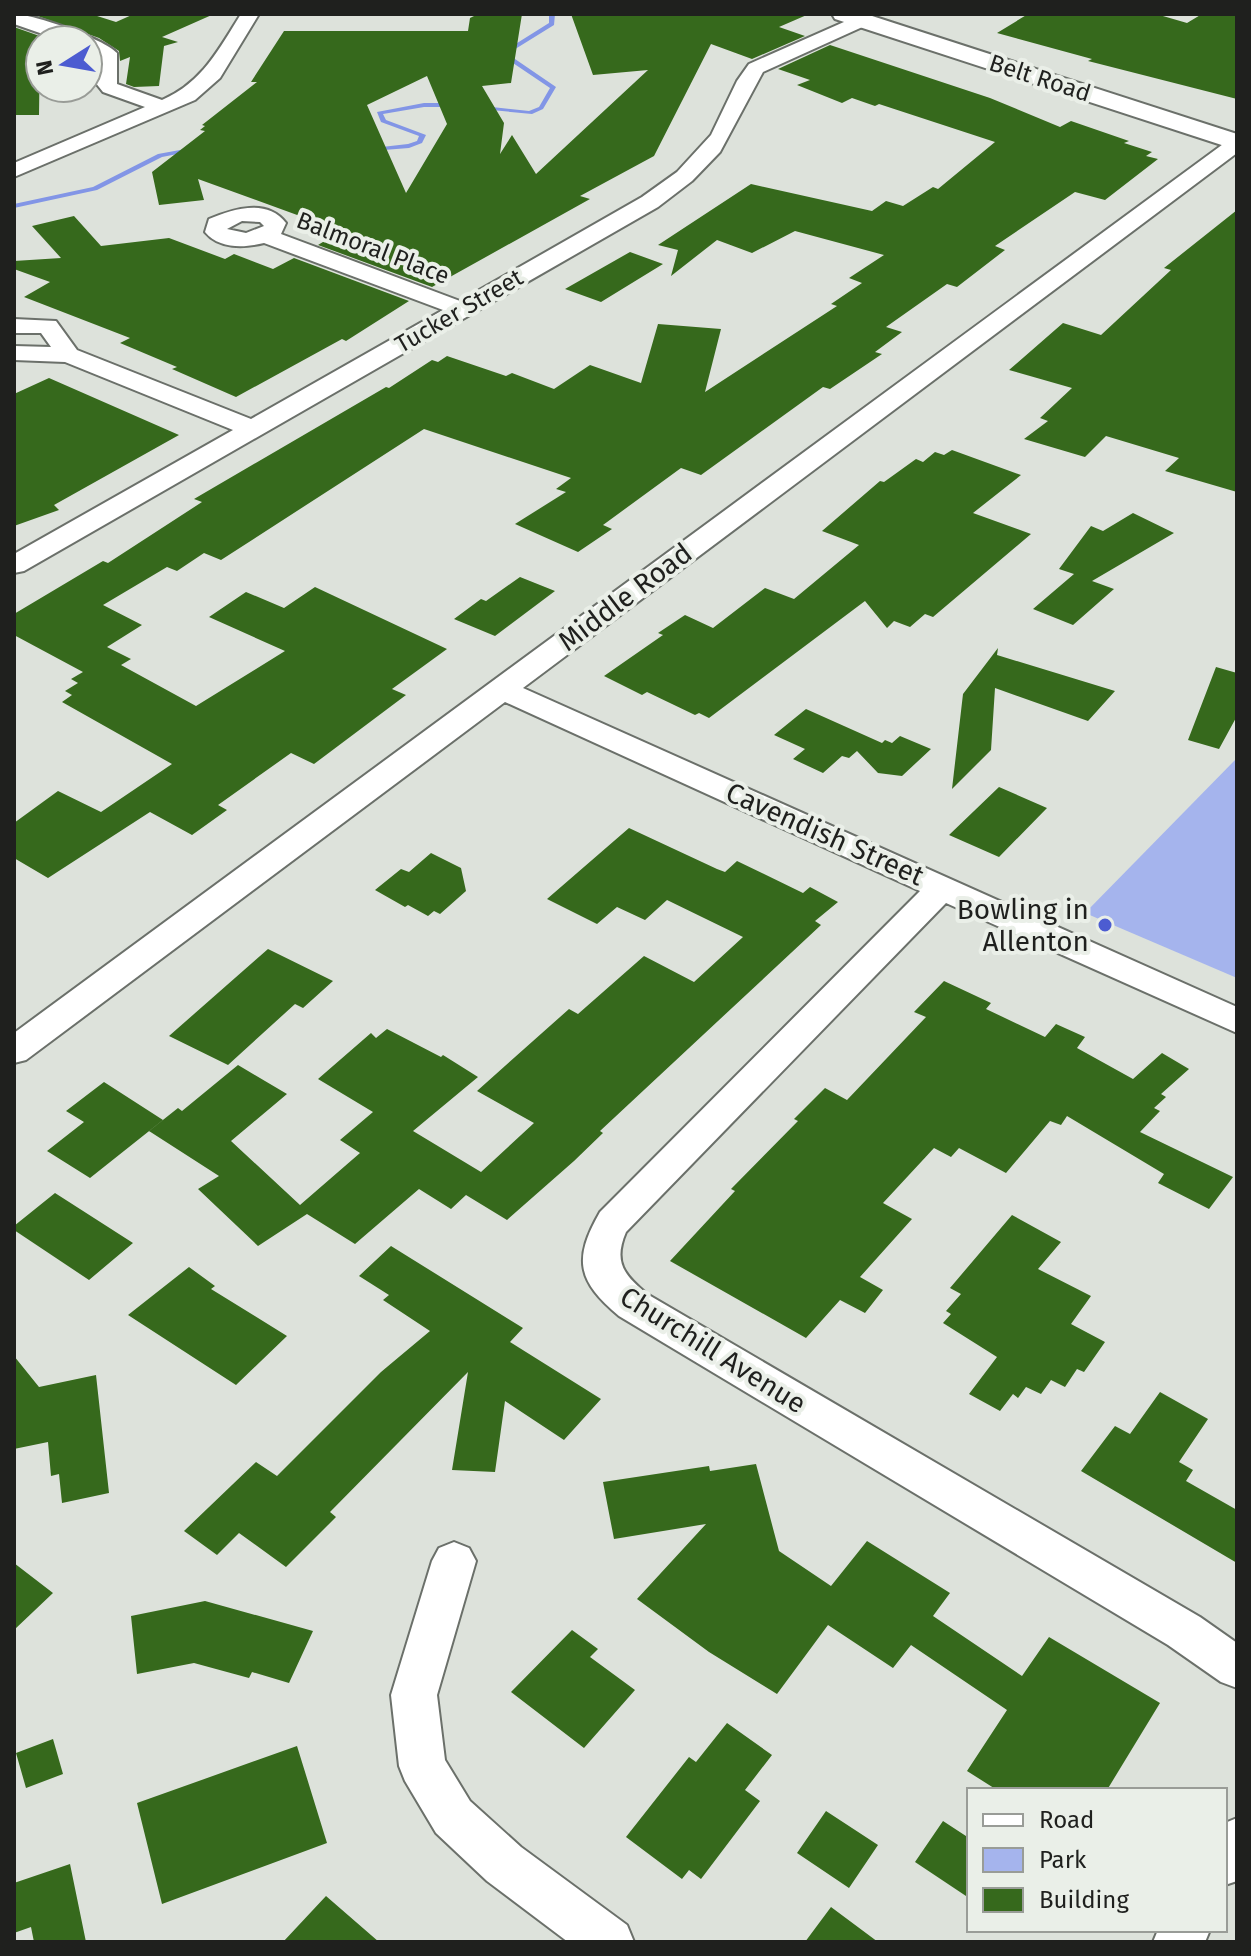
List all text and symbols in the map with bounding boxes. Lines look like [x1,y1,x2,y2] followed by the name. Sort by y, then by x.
[24,24,104,104] north arrow
[986,48,1094,108] street label: Belt Road
[30,58,60,77] text: N
[293,206,453,290] street label: Balmoral Place
[390,263,528,359] street label: Tucker Street
[552,536,698,658] street label: Middle Road
[721,776,930,893] street label: Cavendish Street
[957,893,1089,958] place label: Bowling in Allenton
[1096,916,1114,934] marker: Bowling in Allenton
[614,1280,812,1420] street label: Churchill Avenue
[967,1788,1227,1932] legend
[1039,1806,1094,1834] text: Road
[1039,1846,1087,1874] text: Park
[1039,1886,1129,1914] text: Building

